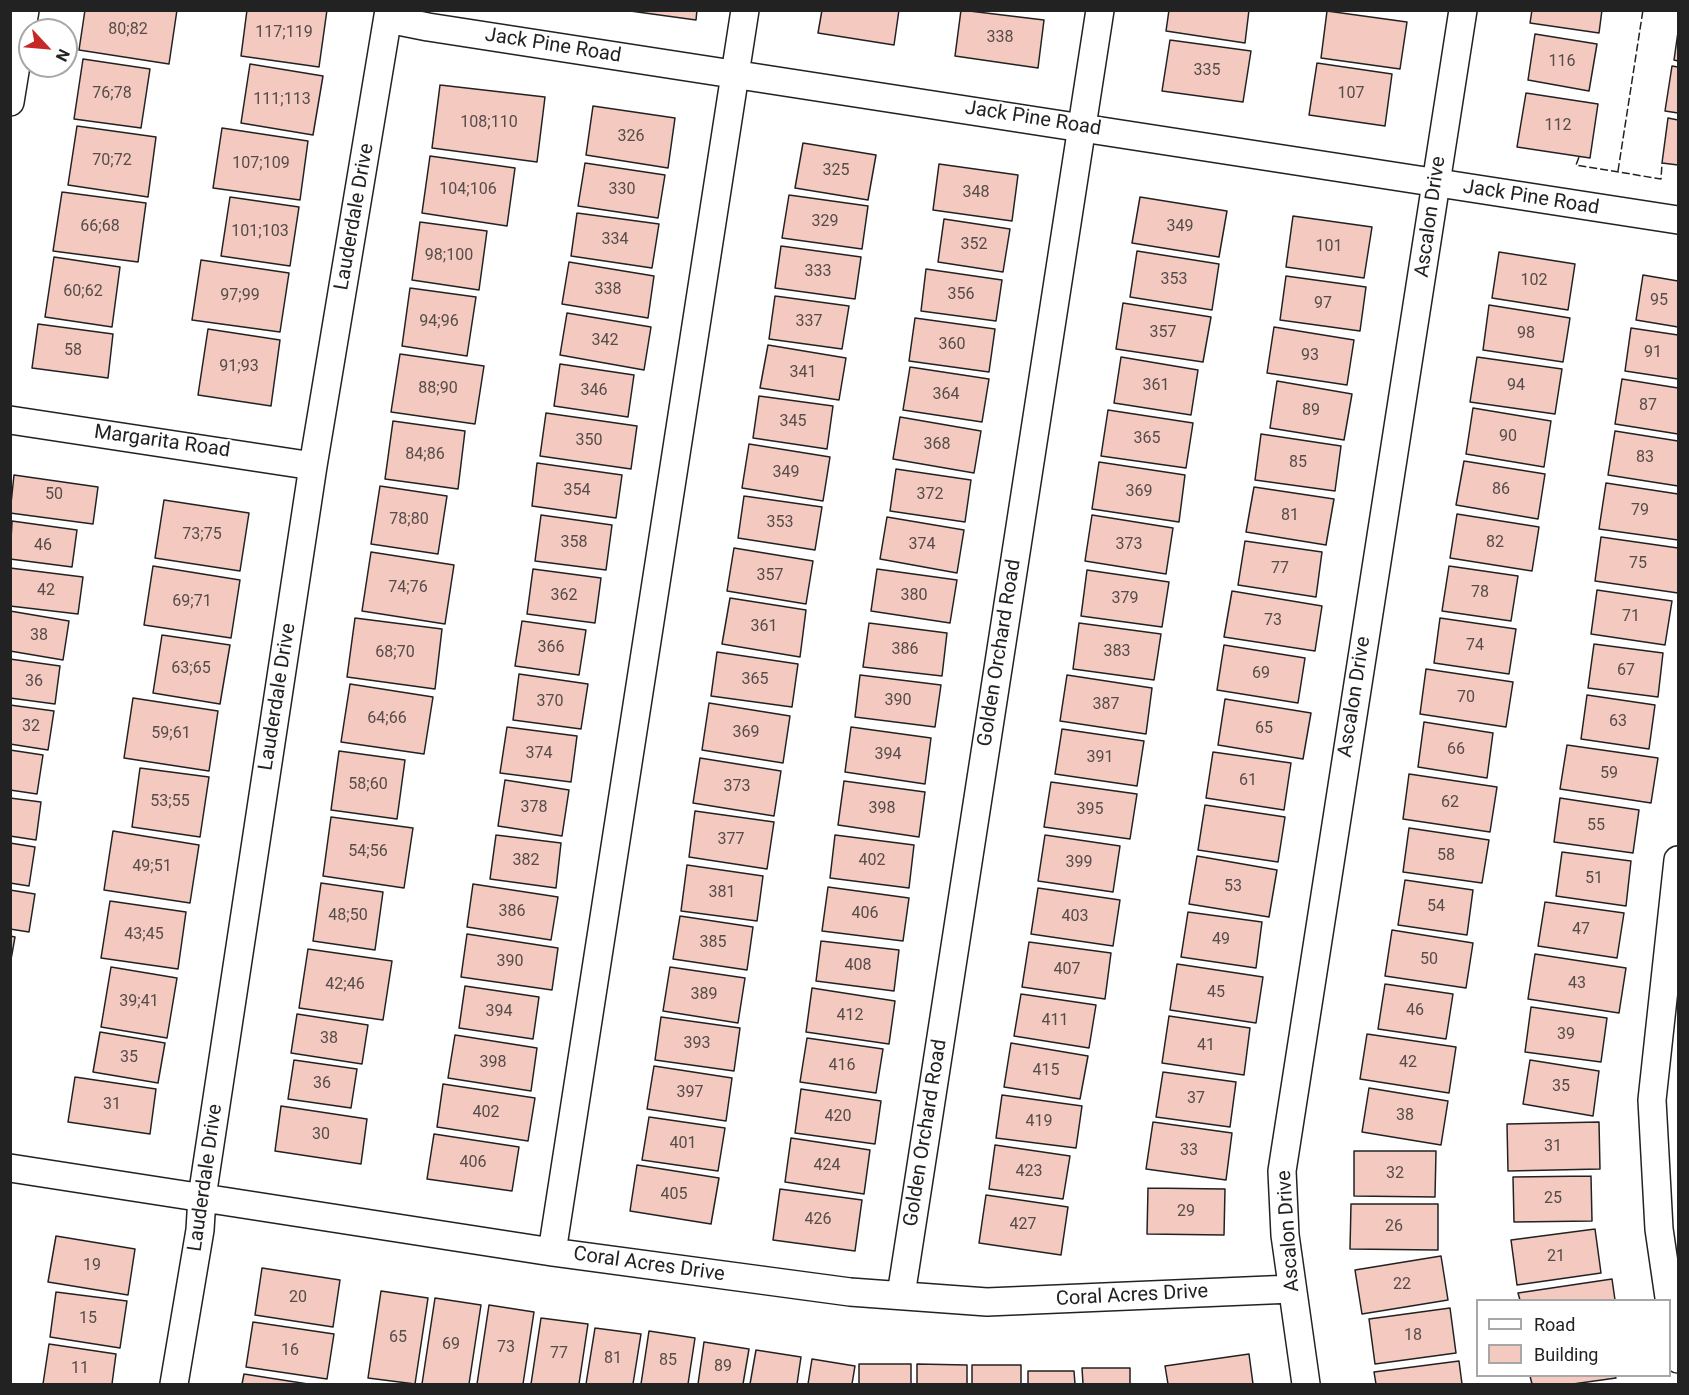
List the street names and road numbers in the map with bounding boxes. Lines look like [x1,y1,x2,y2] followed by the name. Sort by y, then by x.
[483,23,623,69] street label: Jack Pine Road
[963,96,1103,142] street label: Jack Pine Road
[330,142,380,292] street label: Lauderdale Drive
[1411,155,1451,279] street label: Ascalon Drive
[1461,175,1601,221] street label: Jack Pine Road
[93,421,231,463] street label: Margarita Road
[973,558,1027,748] street label: Golden Orchard Road
[255,622,301,772] street label: Lauderdale Drive
[1334,635,1376,759] street label: Ascalon Drive
[899,1038,953,1228] street label: Golden Orchard Road
[184,1103,228,1253] street label: Lauderdale Drive
[1273,1169,1305,1293] street label: Ascalon Drive
[572,1243,726,1287] street label: Coral Acres Drive
[1055,1280,1209,1312] street label: Coral Acres Drive

